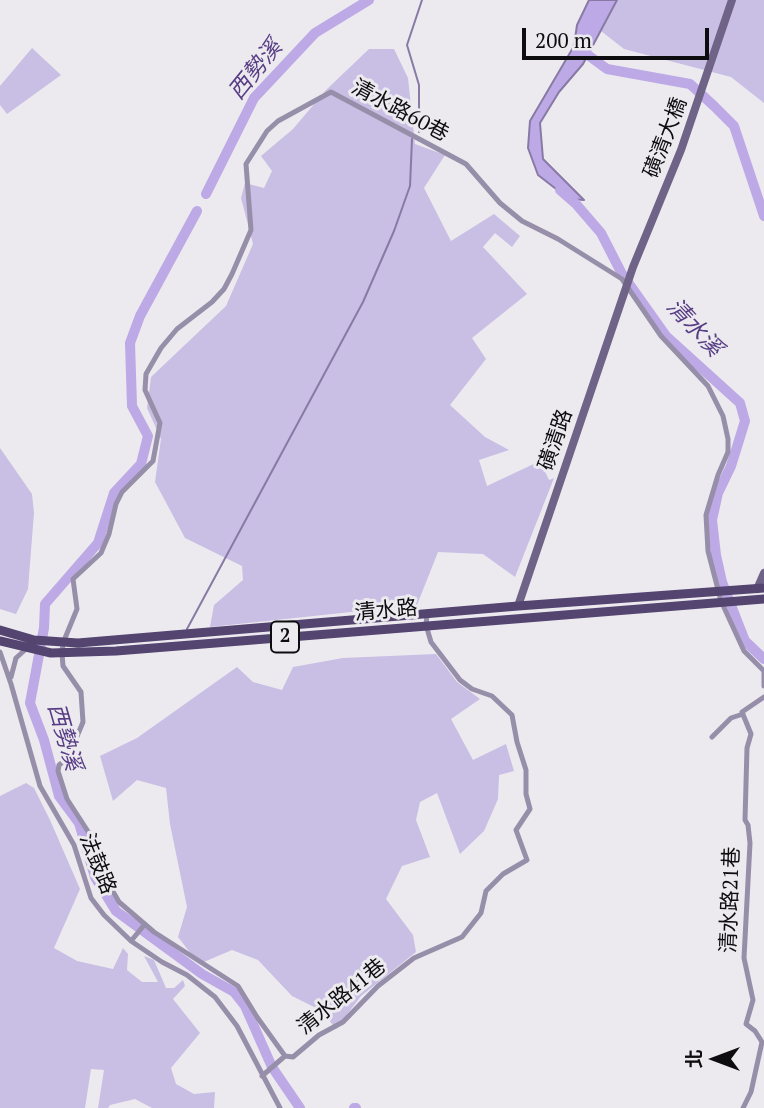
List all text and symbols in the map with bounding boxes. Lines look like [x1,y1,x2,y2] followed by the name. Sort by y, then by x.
[526,14,713,58] scale bar
[535,26,592,54] text: 200 m
[224,35,288,105] water label: 西勢溪
[347,75,453,147] street label: 清水路60巷
[639,94,693,182] street label: 磺清大橋
[660,293,728,363] water label: 清水溪
[534,406,578,474] street label: 磺清路
[354,596,418,626] street label: 清水路
[271,622,299,652] road number: 2
[41,700,87,774] water label: 西勢溪
[74,830,120,898] street label: 法鼓路
[717,846,745,954] street label: 清水路21巷
[293,954,391,1040] street label: 清水路41巷
[680,1024,750,1094] north arrow
[681,1050,706,1069] text: 北

